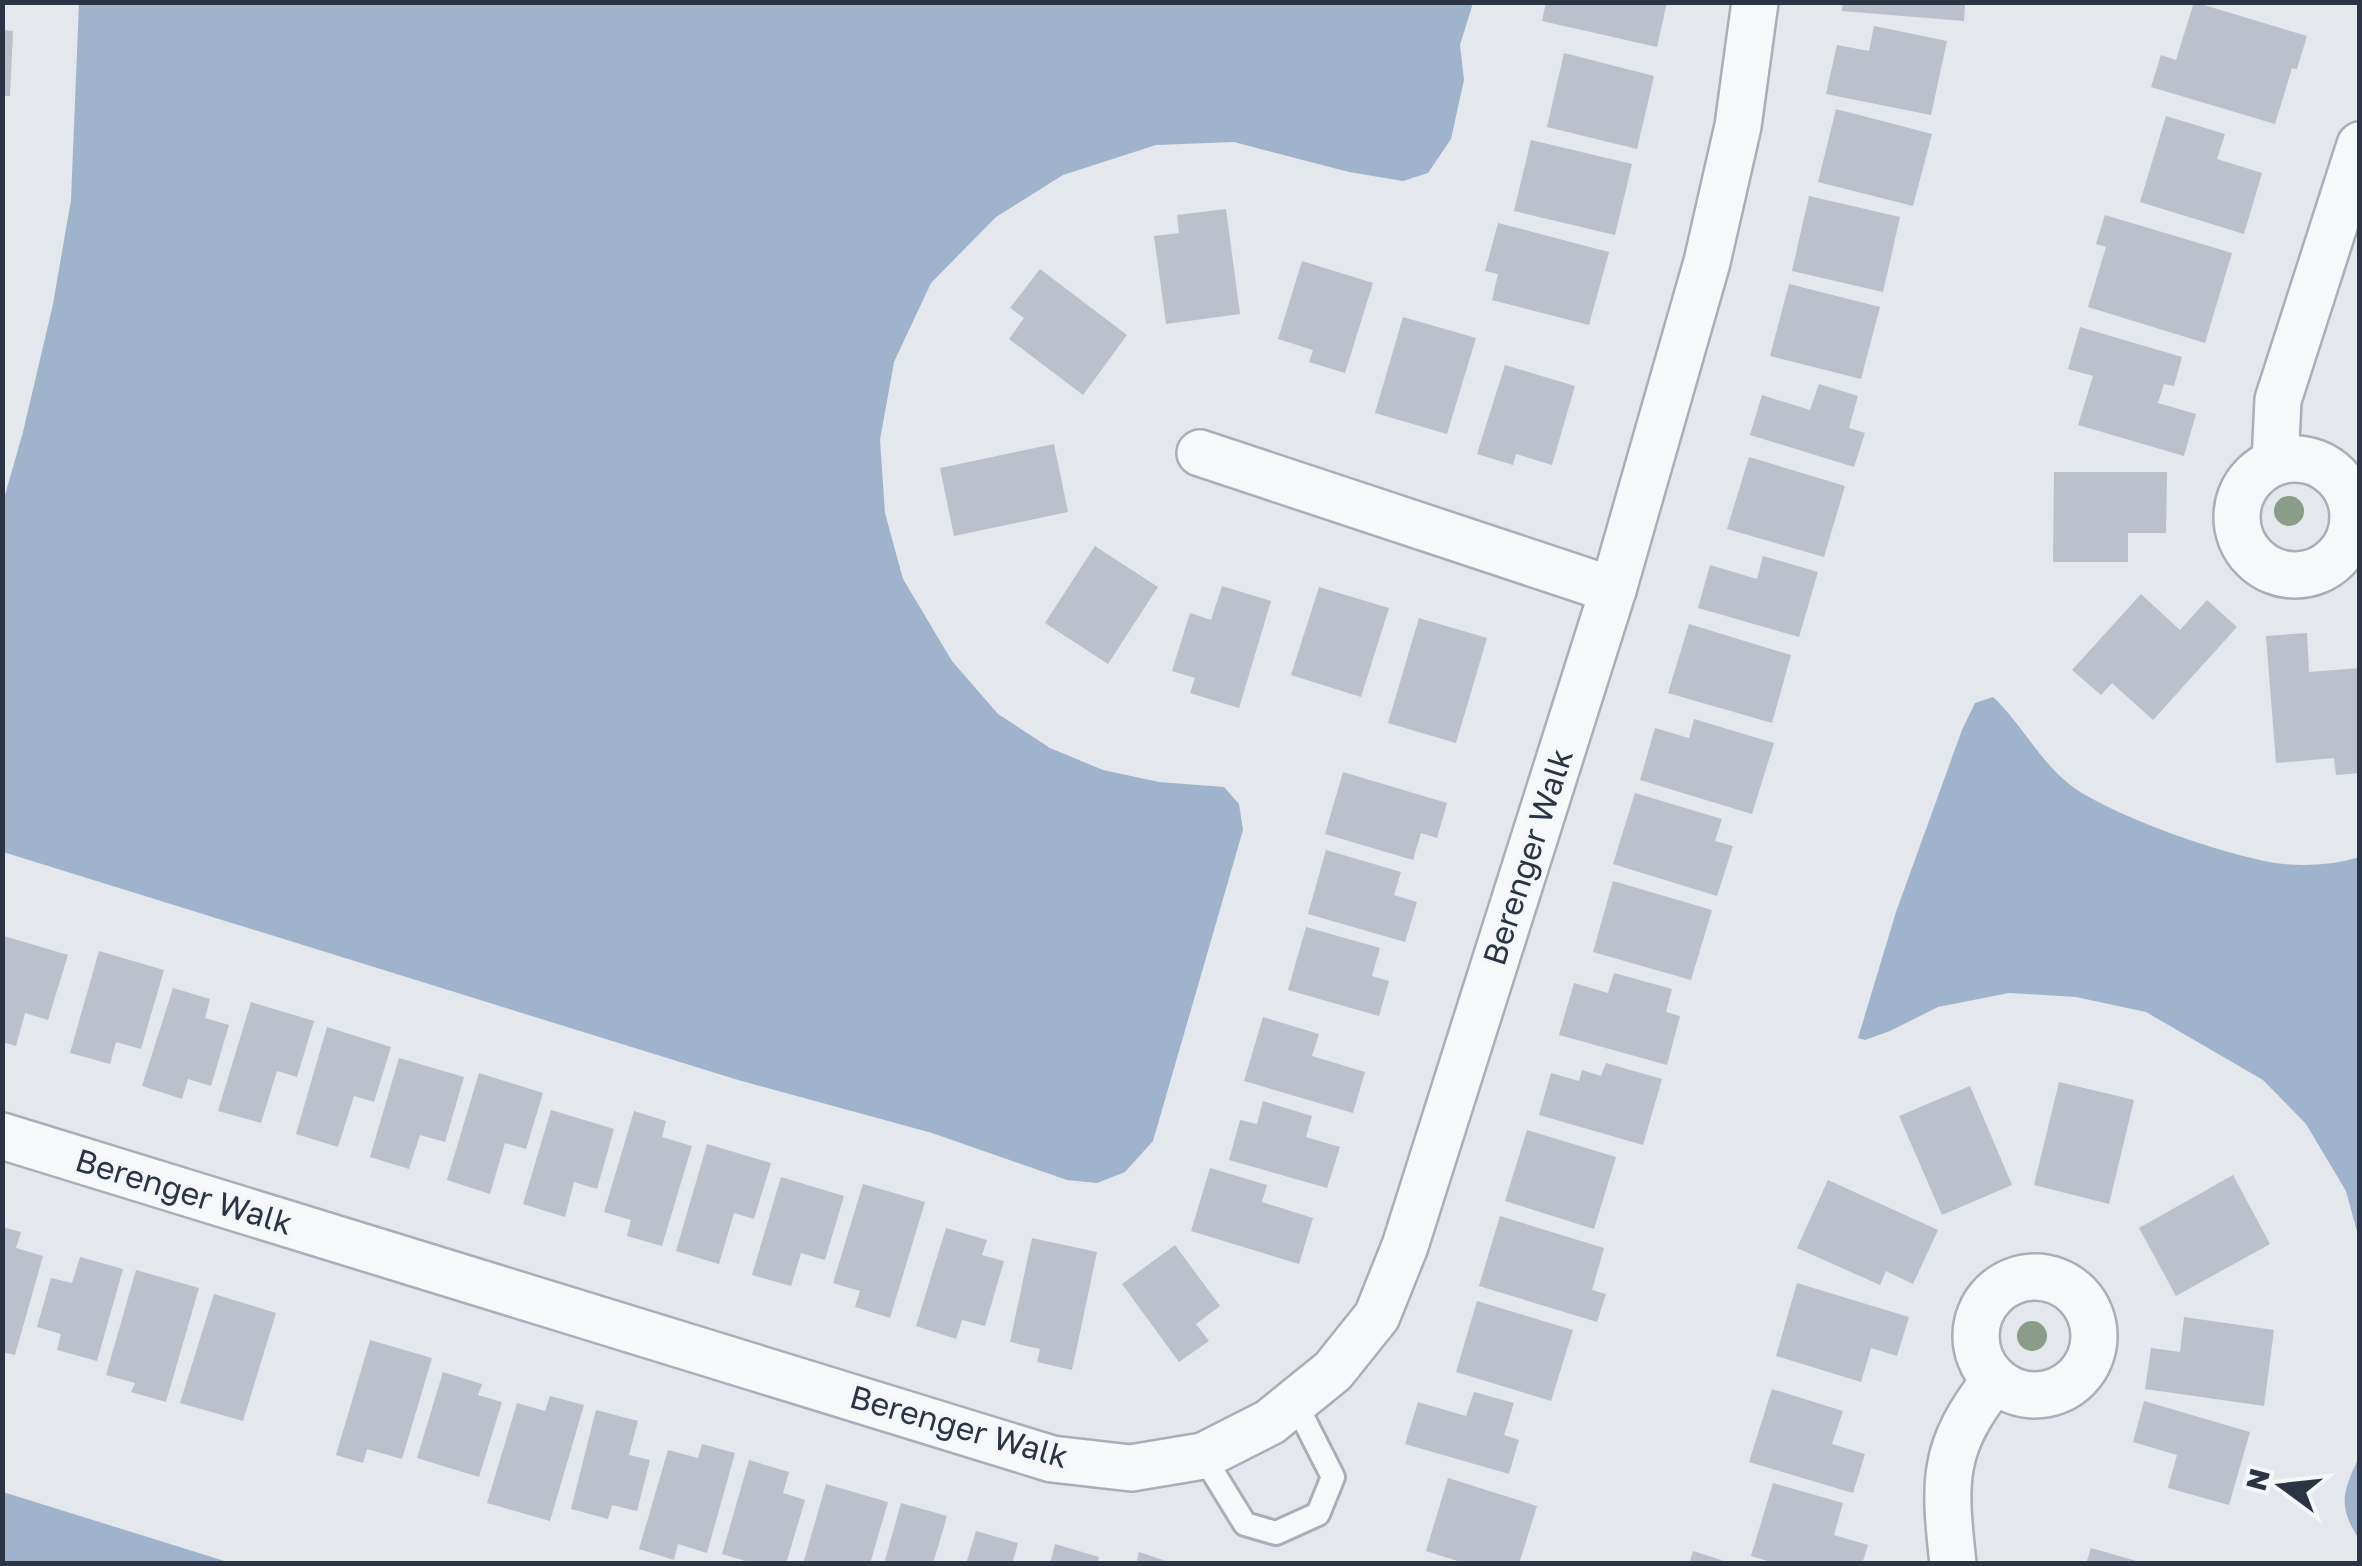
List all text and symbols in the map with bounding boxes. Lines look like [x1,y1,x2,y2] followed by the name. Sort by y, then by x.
[1474,744,1580,970] street label: Berenger Walk
[71,1140,297,1242] street label: Berenger Walk
[846,1377,1073,1475] street label: Berenger Walk
[2232,1436,2332,1536] north arrow
[2239,1465,2276,1494] text: N

